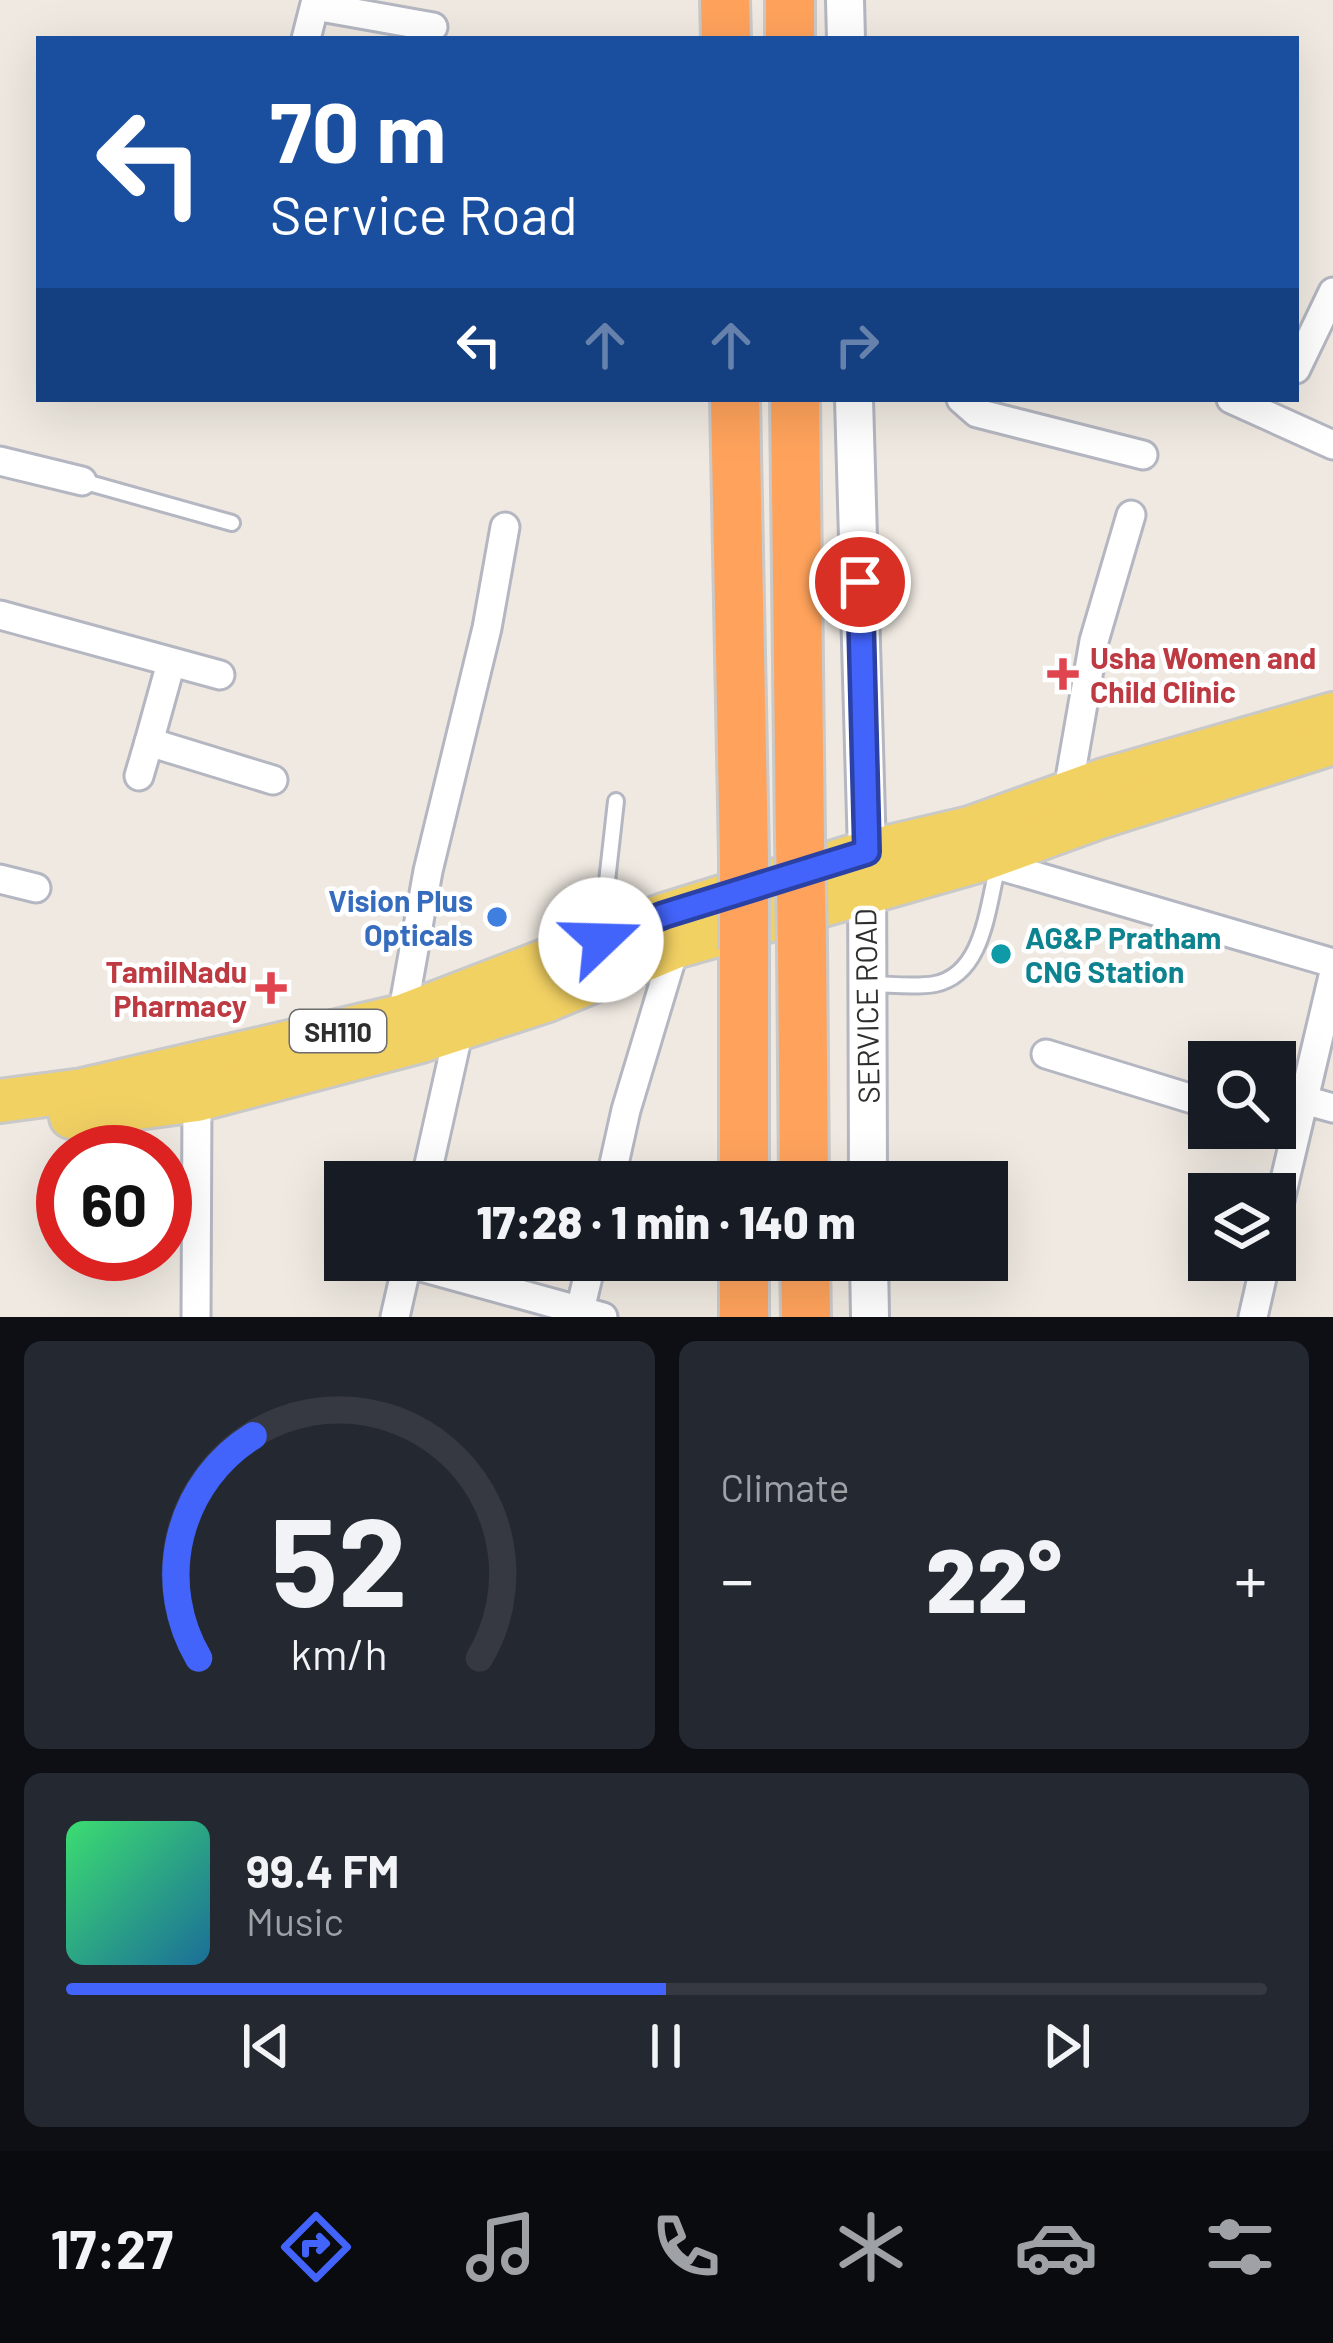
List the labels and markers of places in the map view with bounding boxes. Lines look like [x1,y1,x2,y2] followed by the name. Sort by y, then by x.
[809,531,911,633] pin
[1090,639,1316,709] place label: Usha Women and Child Clinic
[1047,658,1079,690] marker: Usha Women and Child Clinic
[328,882,473,952] place label: Vision Plus Opticals
[484,904,510,930] marker: Vision Plus Opticals
[1025,919,1221,989] place label: AG&P Pratham CNG Station
[988,941,1014,967] marker: AG&P Pratham CNG Station
[106,953,247,1023] place label: TamilNadu Pharmacy
[258,975,284,1001] marker: TamilNadu Pharmacy

